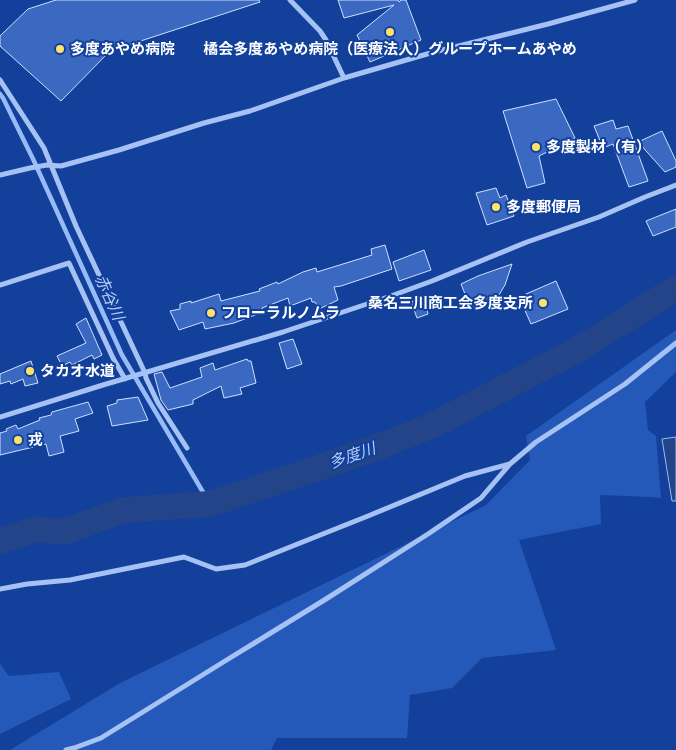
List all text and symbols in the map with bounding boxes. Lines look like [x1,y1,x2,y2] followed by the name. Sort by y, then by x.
[384,26,396,38] marker: 橘会多度あやめ病院（医療法人）グループホームあやめ
[70,40,175,58] place label: 多度あやめ病院
[203,40,577,58] place label: 橘会多度あやめ病院（医療法人）グループホームあやめ
[54,43,66,55] marker: 多度あやめ病院
[546,138,651,156] place label: 多度製材（有）
[530,141,542,153] marker: 多度製材（有）
[506,198,581,216] place label: 多度郵便局
[490,201,502,213] marker: 多度郵便局
[91,271,129,325] water label: 赤谷川
[368,294,533,312] place label: 桑名三川商工会多度支所
[537,297,549,309] marker: 桑名三川商工会多度支所
[221,304,340,322] place label: フローラルノムラ
[205,307,217,319] marker: フローラルノムラ
[40,362,115,380] place label: タカオ水道
[24,365,36,377] marker: タカオ水道
[28,431,43,449] place label: 戎
[12,434,24,446] marker: 戎
[326,438,380,472] water label: 多度川

